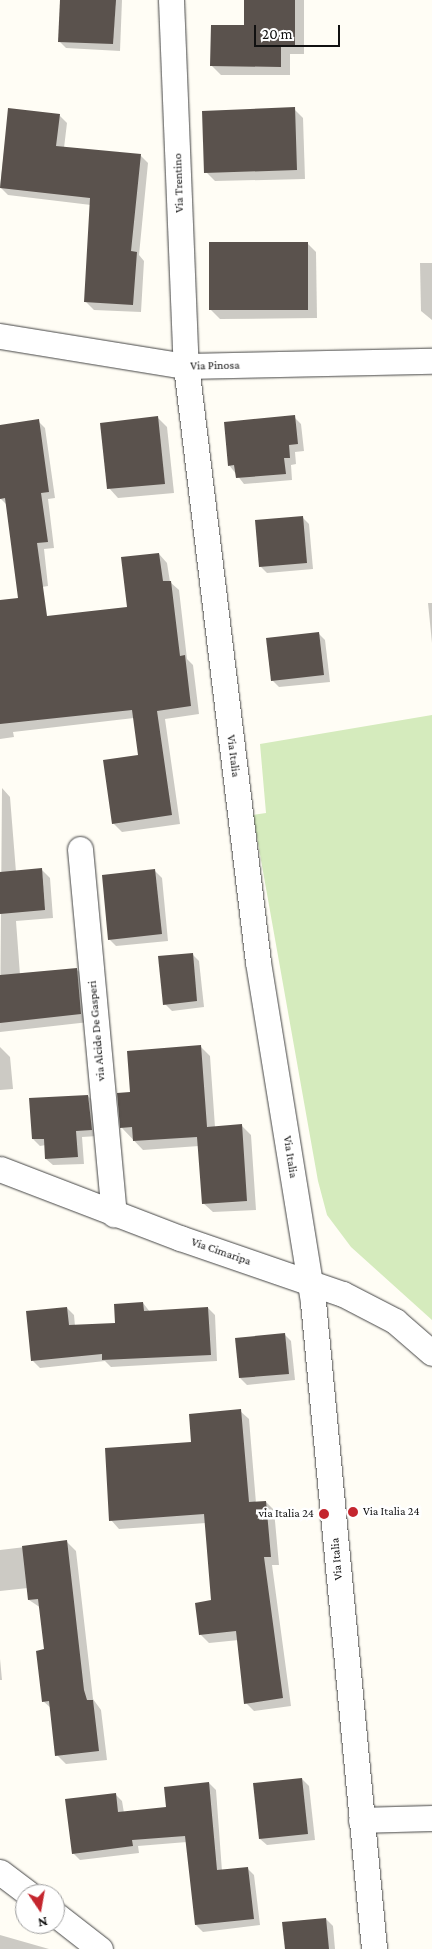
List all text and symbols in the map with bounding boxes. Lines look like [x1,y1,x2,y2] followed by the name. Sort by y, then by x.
[257,15,343,47] scale bar
[262,26,293,42] text: 20 m
[171,153,187,213] street label: Via Trentino
[190,358,240,374] street label: Via Pinosa
[223,734,243,778] street label: Via Italia
[85,980,109,1082] street label: via Alcide De Gasperi
[280,1135,300,1179] street label: Via Italia
[189,1235,253,1269] street label: Via Cimaripa
[363,1505,420,1519] place label: Via Italia 24
[347,1506,359,1518] marker: Via Italia 24
[258,1507,314,1521] place label: via Italia 24
[318,1508,330,1520] marker: via Italia 24
[328,1537,346,1581] street label: Via Italia
[15,1884,65,1934] north arrow
[37,1914,49,1932] text: N

